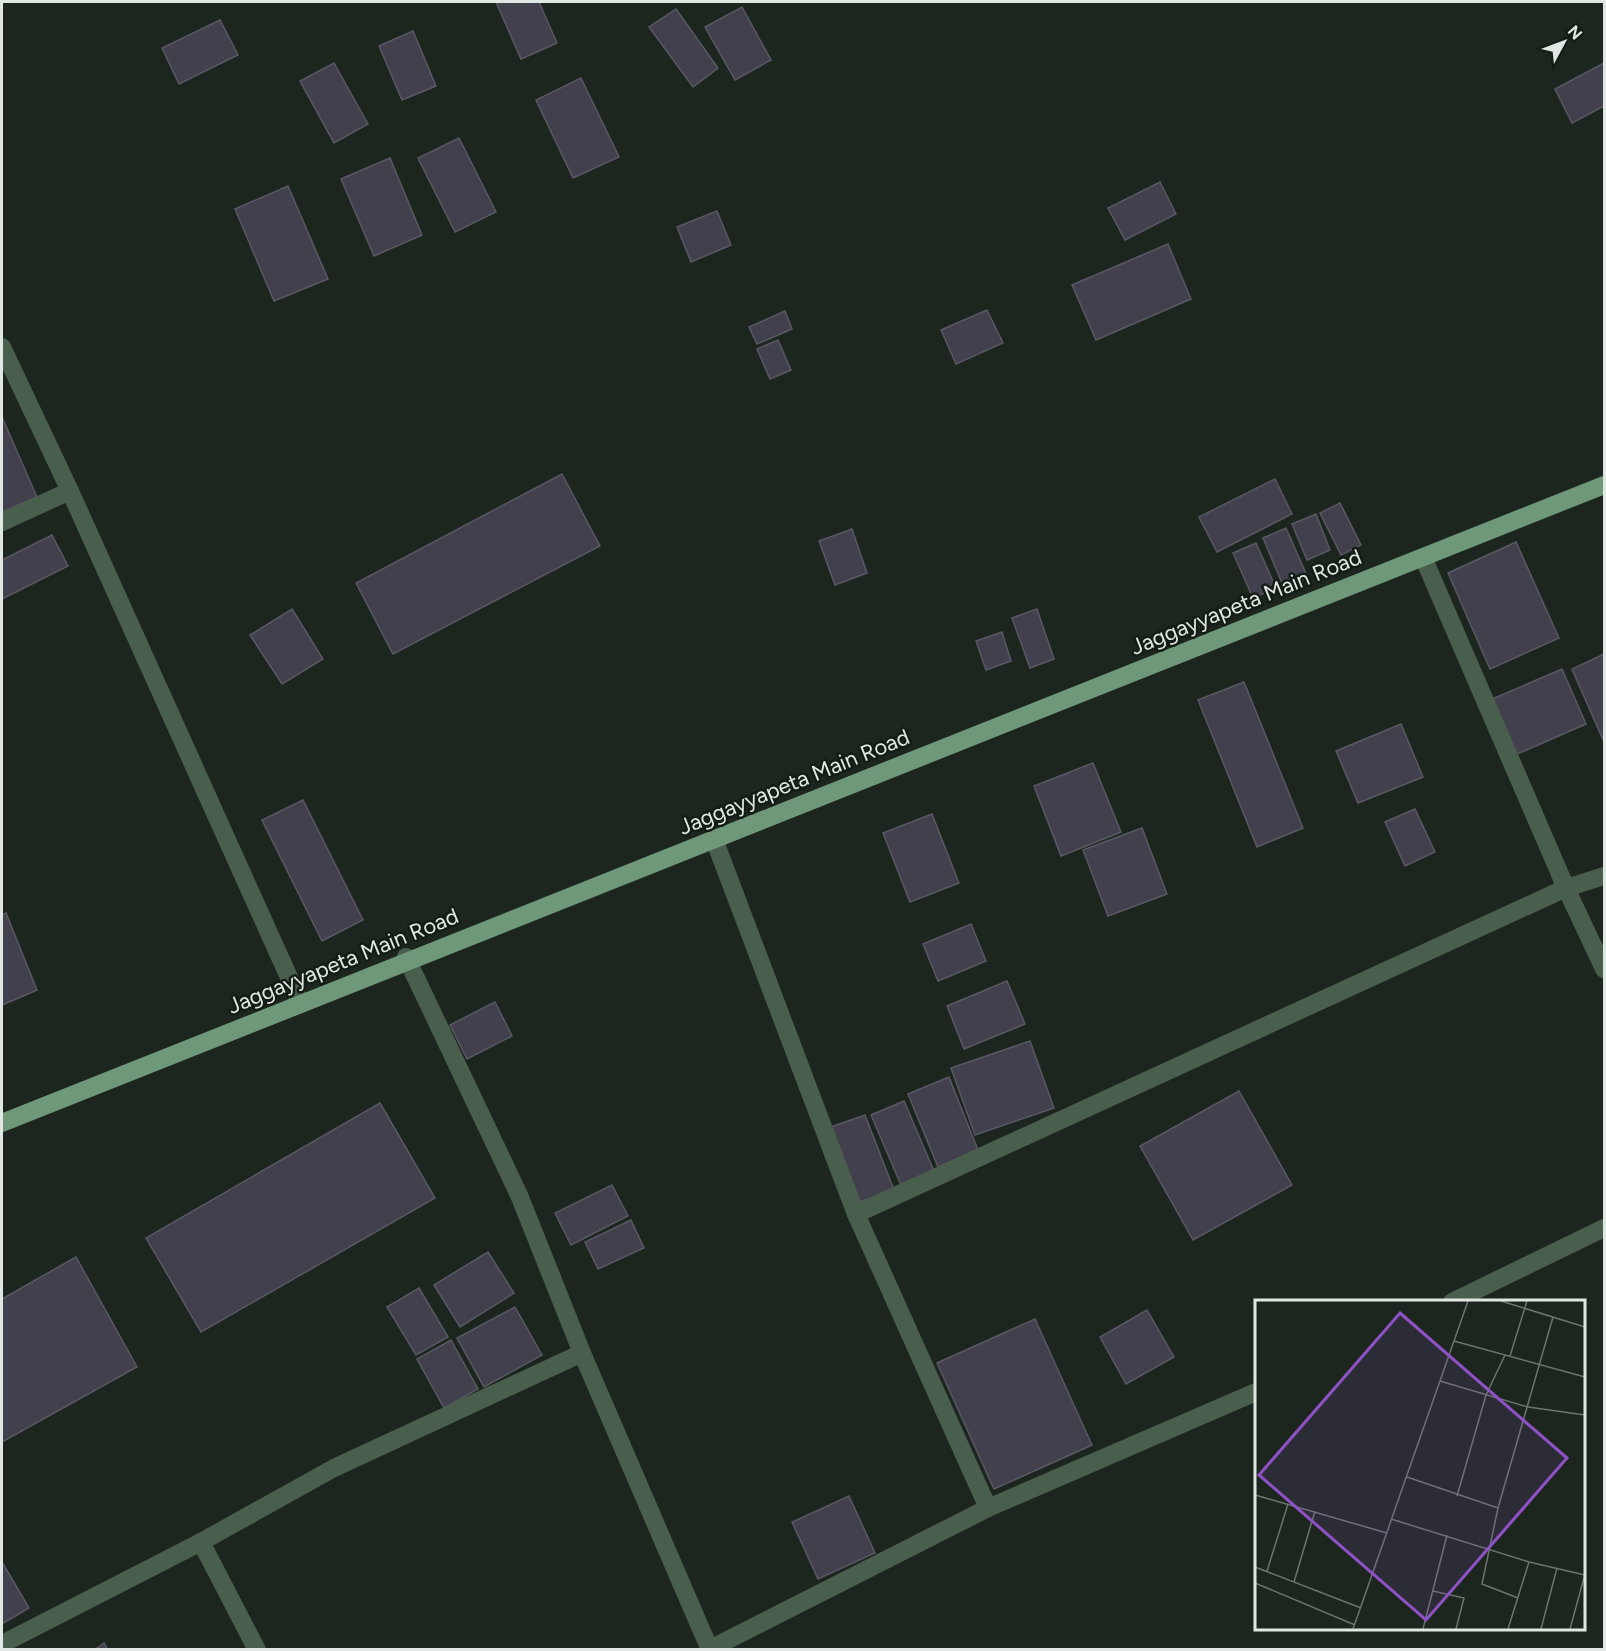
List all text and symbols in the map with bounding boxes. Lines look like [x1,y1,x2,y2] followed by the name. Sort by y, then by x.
[1534,12,1594,72] north arrow
[1564,22,1586,43] text: N
[1127,543,1365,661] street label: Jaggayyapeta Main Road
[675,723,913,841] street label: Jaggayyapeta Main Road
[224,902,462,1020] street label: Jaggayyapeta Main Road
[1255,1300,1585,1630] inset map

